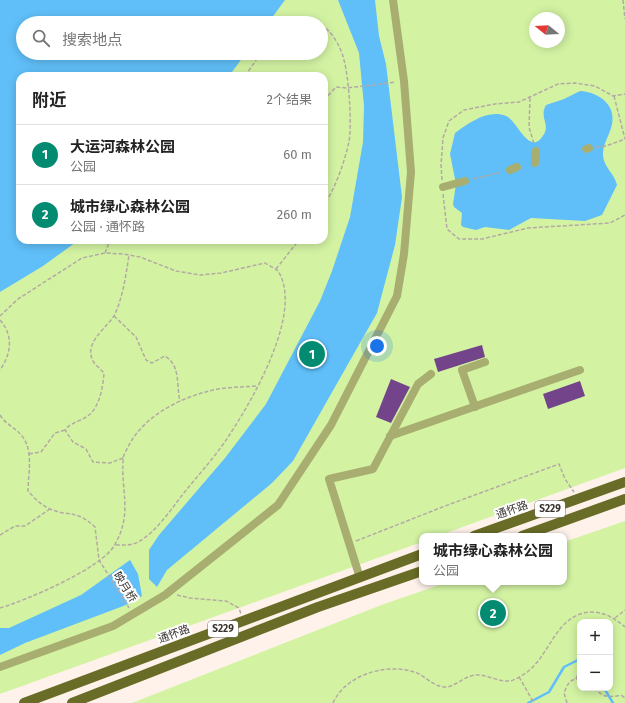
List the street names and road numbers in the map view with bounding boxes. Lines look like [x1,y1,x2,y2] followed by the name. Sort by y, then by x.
[494,498,530,522] street label: 通怀路
[535,501,565,517] road number: S229
[111,570,139,604] street label: 映月桥
[208,621,238,637] road number: S229
[156,622,192,646] street label: 通怀路

